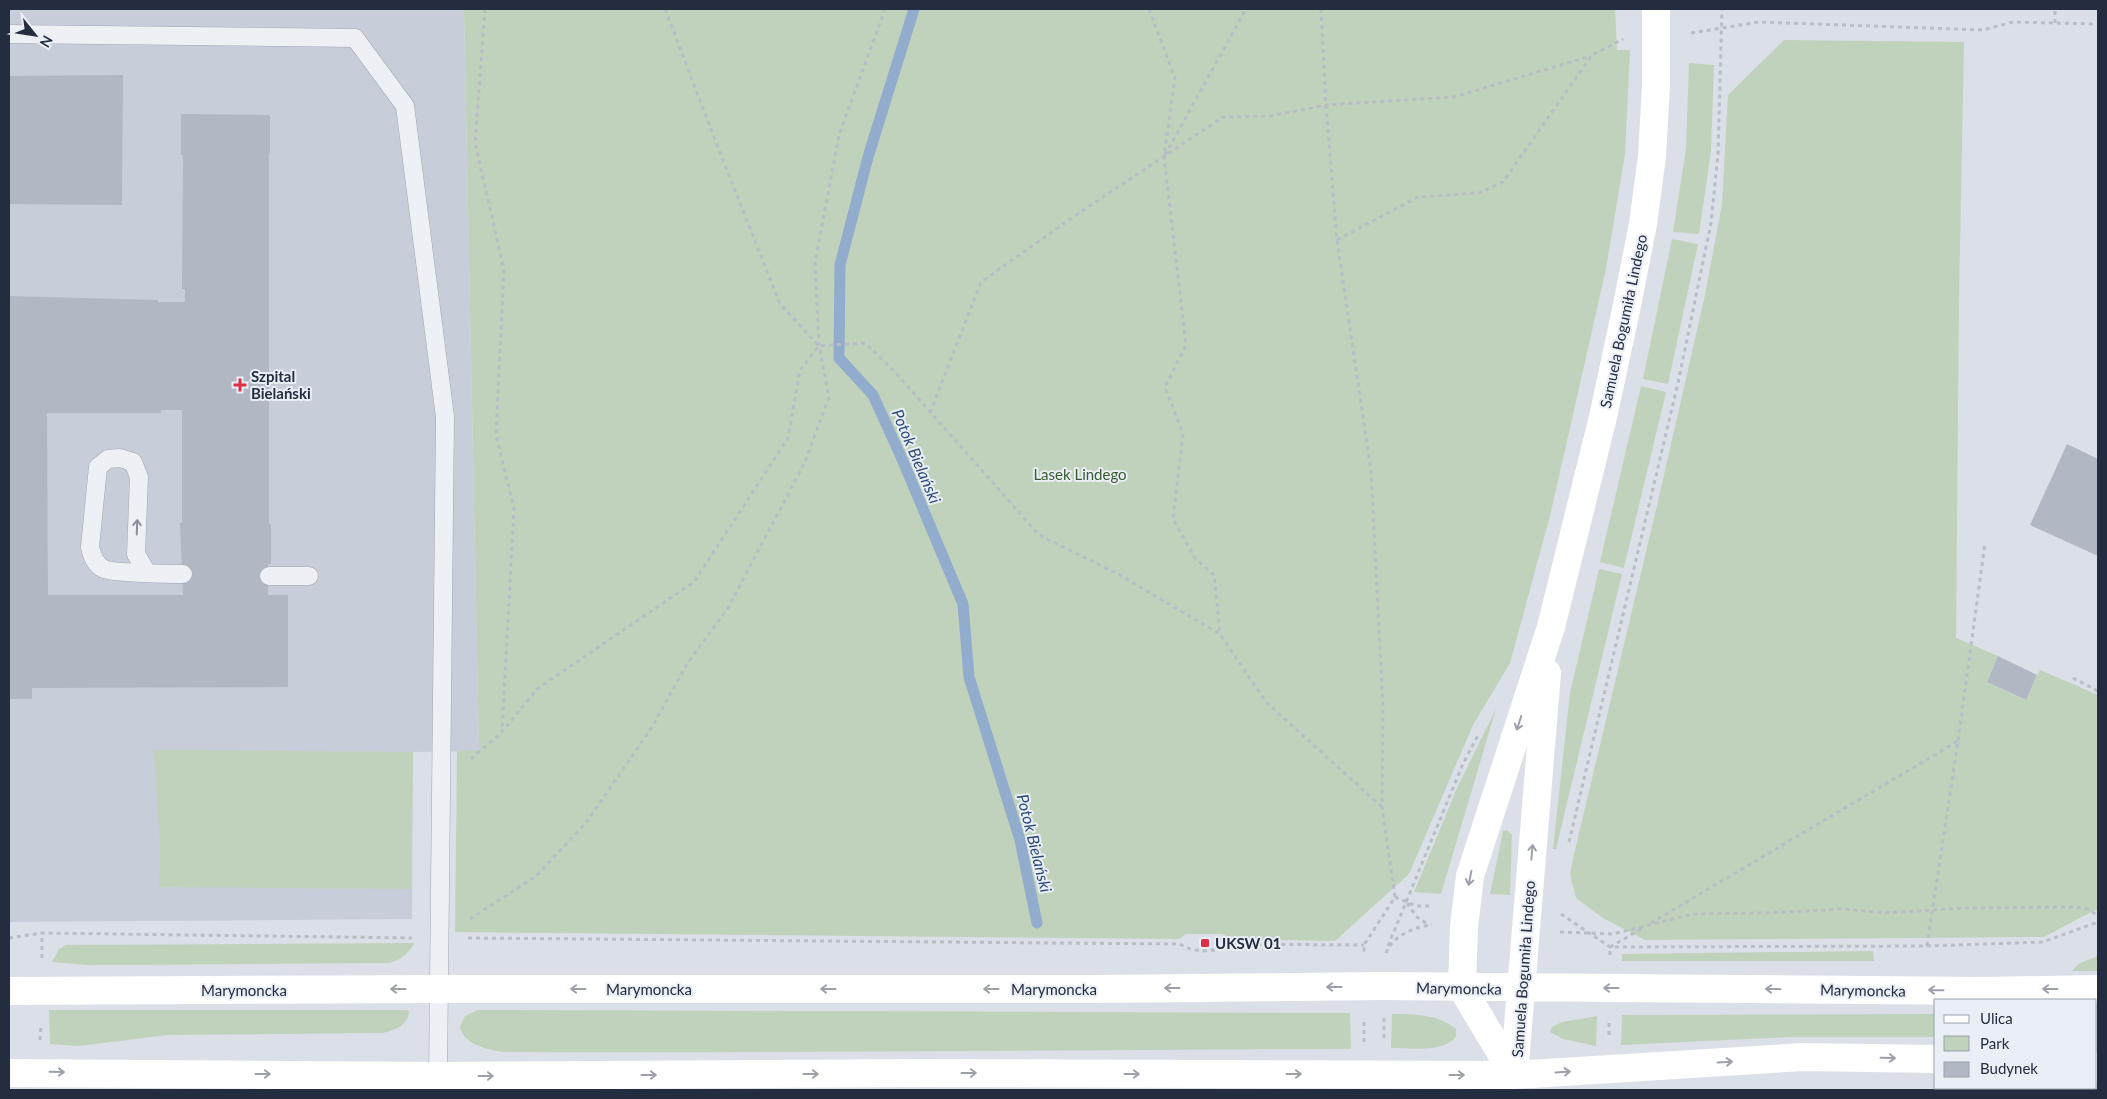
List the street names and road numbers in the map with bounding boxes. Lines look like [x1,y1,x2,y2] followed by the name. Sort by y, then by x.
[1596,232,1650,410] street label: Samuela Bogumiła Lindego
[1508,880,1538,1058] street label: Samuela Bogumiła Lindego
[1416,978,1502,998] street label: Marymoncka
[606,980,692,998] street label: Marymoncka
[1011,980,1097,998] street label: Marymoncka
[1820,980,1906,1000] street label: Marymoncka
[201,981,287,999] street label: Marymoncka

